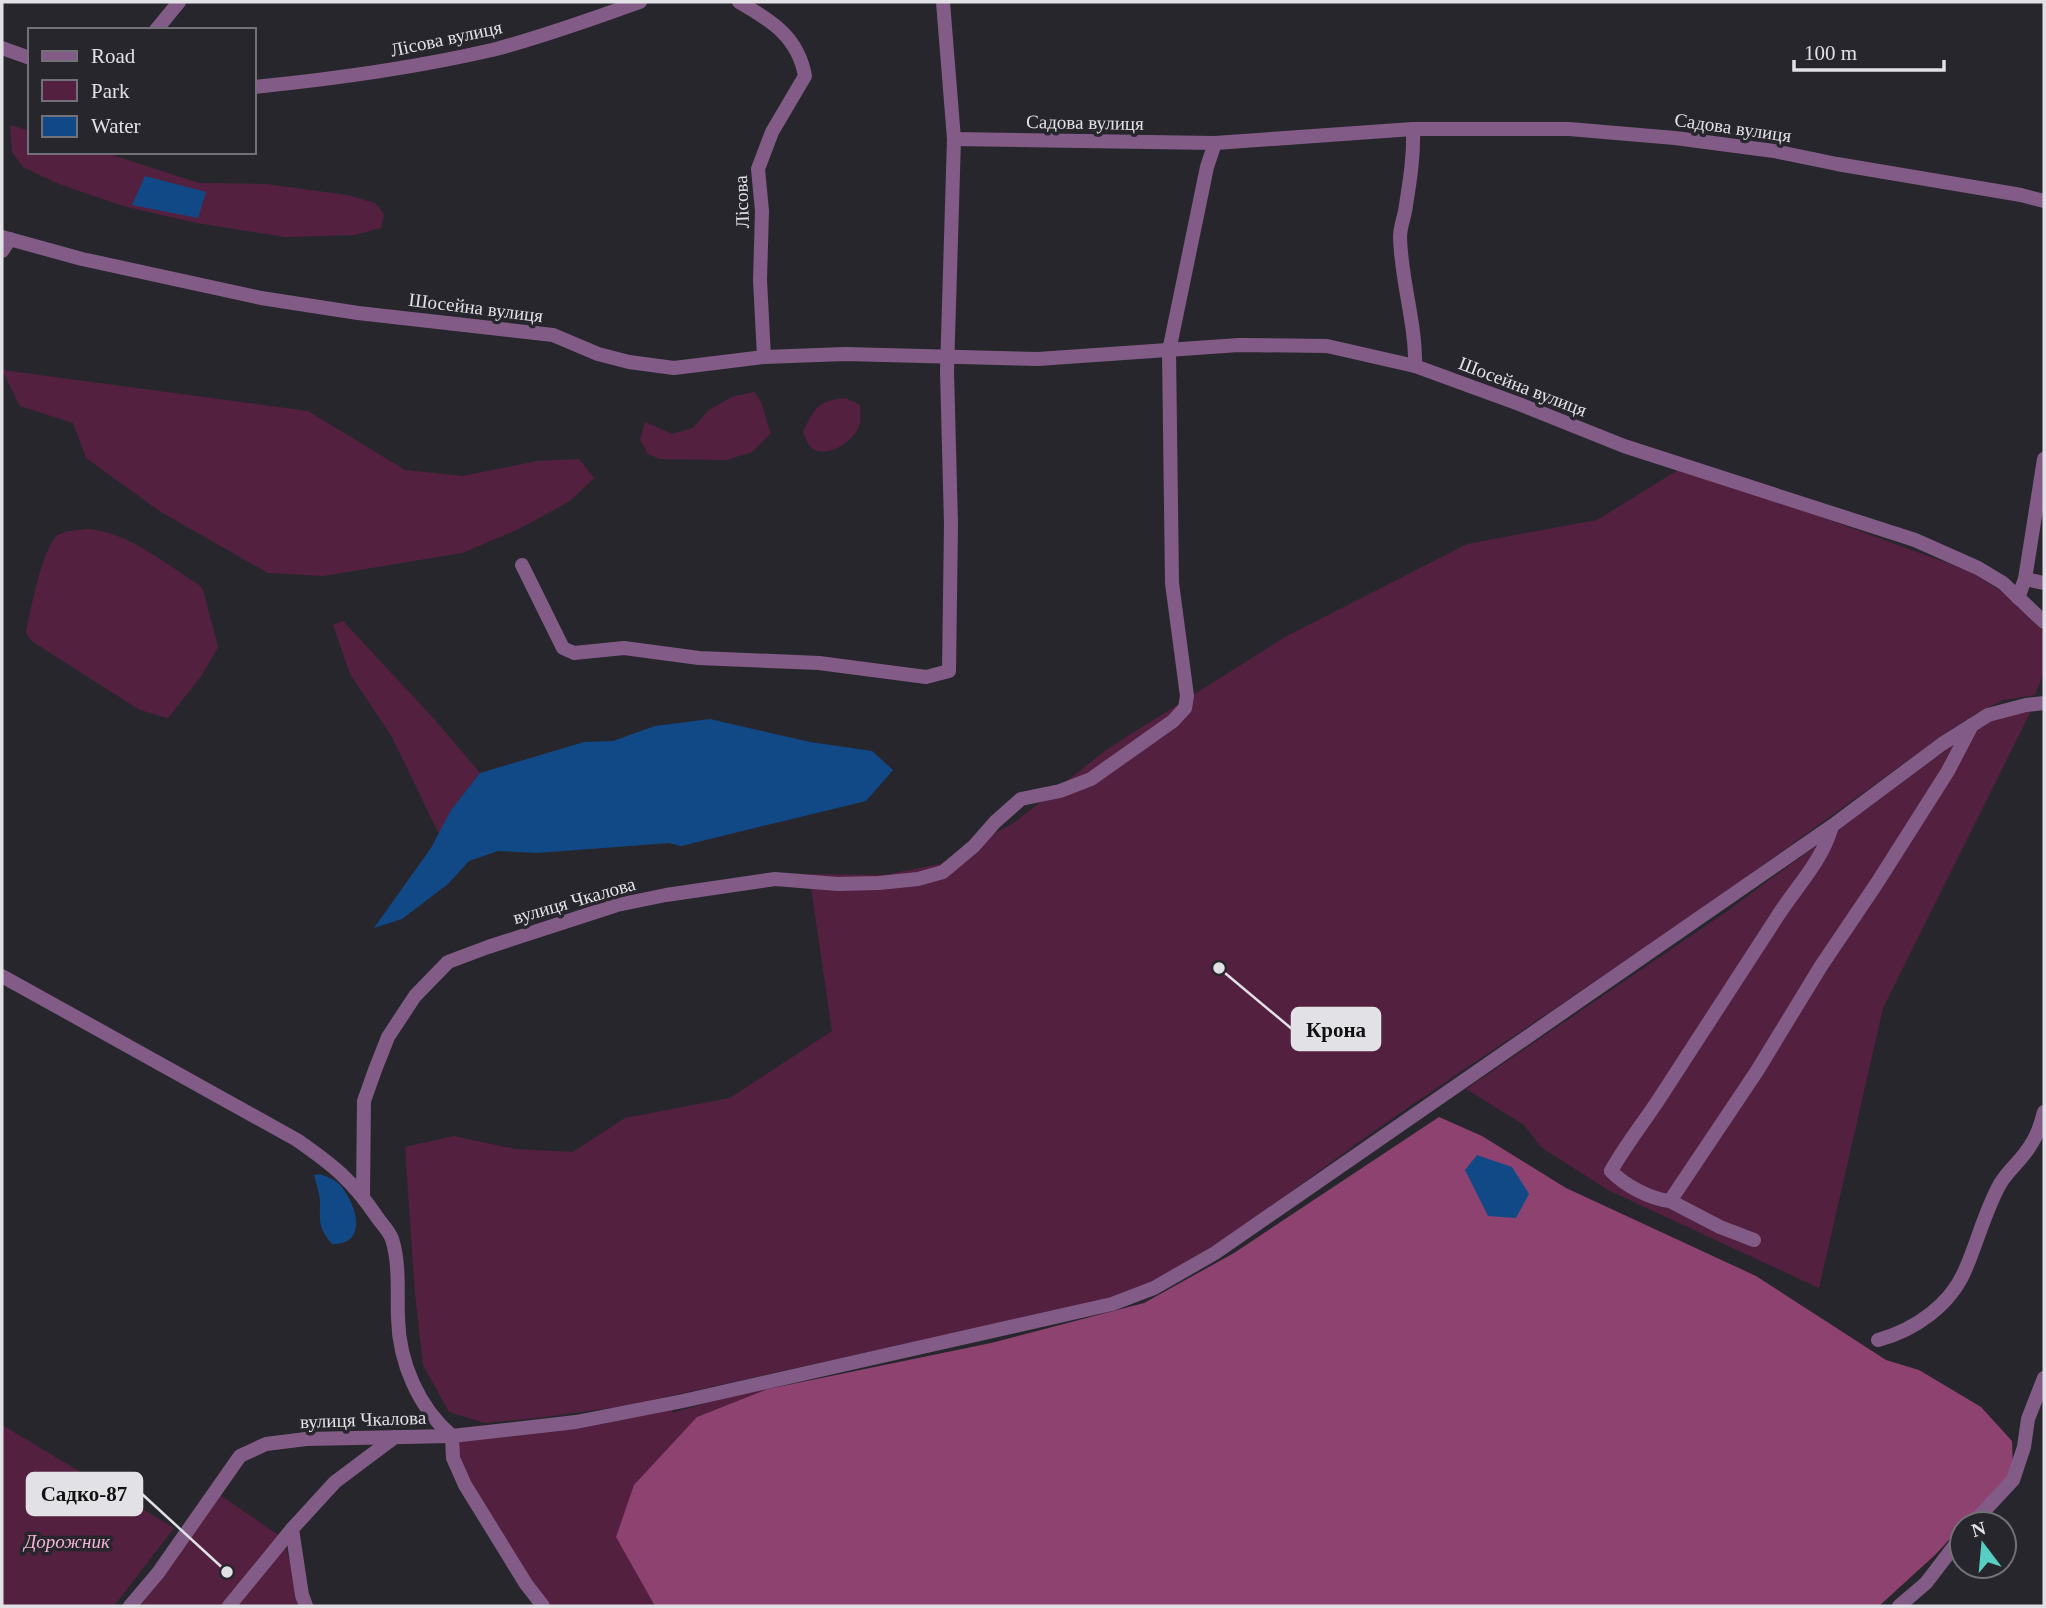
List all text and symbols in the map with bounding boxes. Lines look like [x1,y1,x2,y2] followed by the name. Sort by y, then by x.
[388,16,504,61] street label: Лісова вулиця
[28,28,256,154] legend
[1794,28,1944,72] scale bar
[1804,41,1857,65] text: 100 m
[91,44,136,68] text: Road
[91,79,130,103] text: Park
[1673,109,1793,146] street label: Садова вулиця
[1026,111,1144,134] street label: Садова вулиця
[91,114,141,138] text: Water
[730,174,753,229] street label: Лісова
[408,289,545,326] street label: Шосейна вулиця
[1456,352,1590,421] street label: Шосейна вулиця
[511,873,638,928] street label: вулиця Чкалова
[1292,1008,1380,1050] callout: Крона
[1306,1018,1366,1042] text: Крона
[300,1407,427,1432] street label: вулиця Чкалова
[27,1473,142,1515] callout: Садко-87
[41,1482,127,1506] text: Садко-87
[1948,1510,2018,1580] north arrow
[1969,1517,1988,1541] text: N
[22,1531,111,1552] park label: Дорожник

